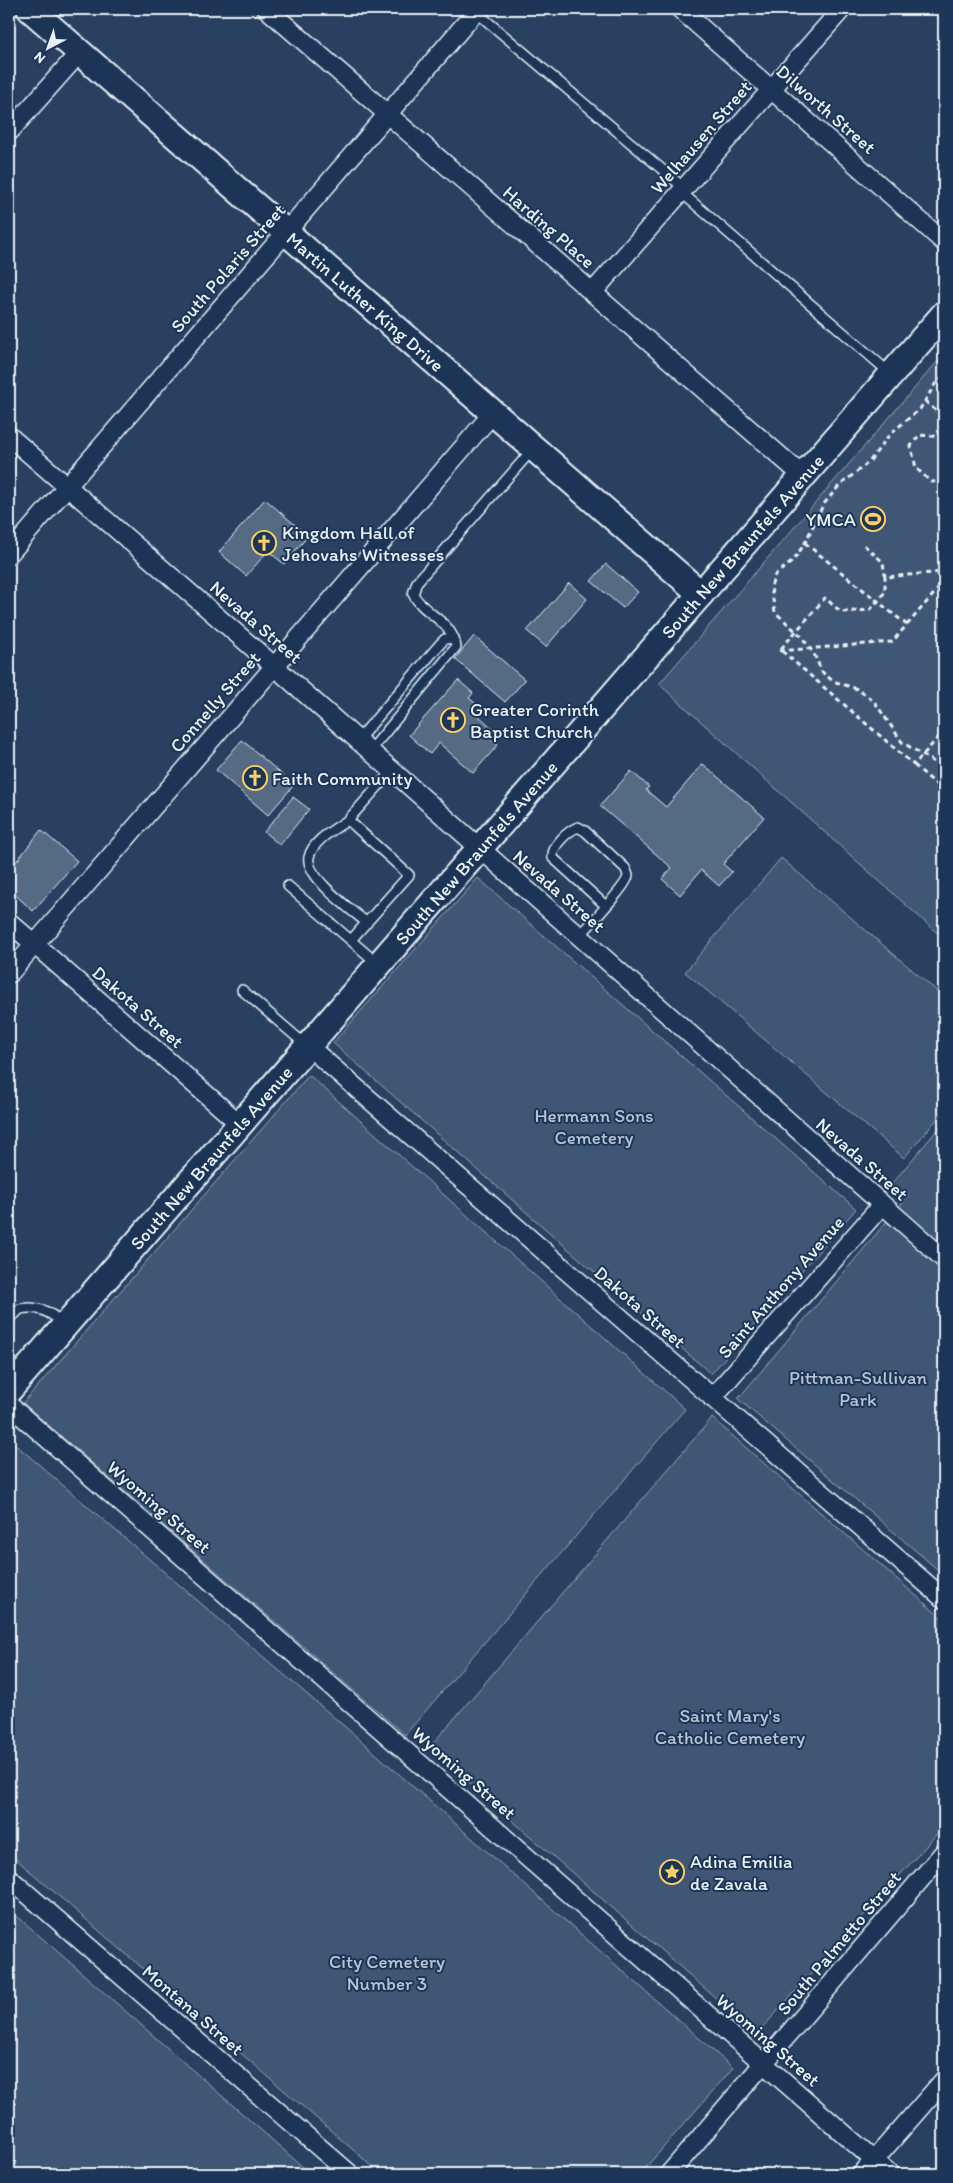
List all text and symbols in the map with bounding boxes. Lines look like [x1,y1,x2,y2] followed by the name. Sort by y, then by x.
[22,22,72,72] north arrow
[31,48,49,67] text: N
[771,59,881,159] street label: Dilworth Street
[645,76,757,198] street label: Welhausen Street
[498,181,600,273] street label: Harding Place
[166,199,290,337] street label: South Polaris Street
[282,227,449,376] street label: Martin Luther King Drive
[656,449,829,643] street label: South New Braunfels Avenue
[860,506,886,532] sports icon: YMCA
[805,508,856,531] place label: YMCA
[282,521,444,566] place label: Kingdom Hall of Jehovahs Witnesses
[251,530,277,556] church icon: Kingdom Hall of Jehovahs Witnesses
[205,576,307,668] street label: Nevada Street
[165,647,265,757] street label: Connelly Street
[470,698,600,743] place label: Greater Corinth Baptist Church
[440,707,466,733] church icon: Greater Corinth Baptist Church
[390,756,562,949] street label: South New Braunfels Avenue
[242,765,268,791] church icon: Faith Community
[272,767,412,790] place label: Faith Community
[508,845,610,937] street label: Nevada Street
[88,961,188,1053] street label: Dakota Street
[125,1061,297,1254] street label: South New Braunfels Avenue
[534,1104,654,1149] park label: Hermann Sons Cemetery
[811,1113,913,1205] street label: Nevada Street
[713,1211,849,1363] street label: Saint Anthony Avenue
[590,1261,690,1353] street label: Dakota Street
[789,1366,927,1411] park label: Pittman-Sullivan Park
[102,1456,216,1558] street label: Wyoming Street
[655,1704,805,1749] park label: Saint Mary's Catholic Cemetery
[407,1722,521,1824] street label: Wyoming Street
[690,1850,792,1895] place label: Adina Emilia de Zavala
[659,1859,685,1885] place icon: Adina Emilia de Zavala
[772,1866,906,2020] street label: South Palmetto Street
[329,1950,445,1995] park label: City Cemetery Number 3
[138,1960,248,2060] street label: Montana Street
[711,1989,825,2091] street label: Wyoming Street

